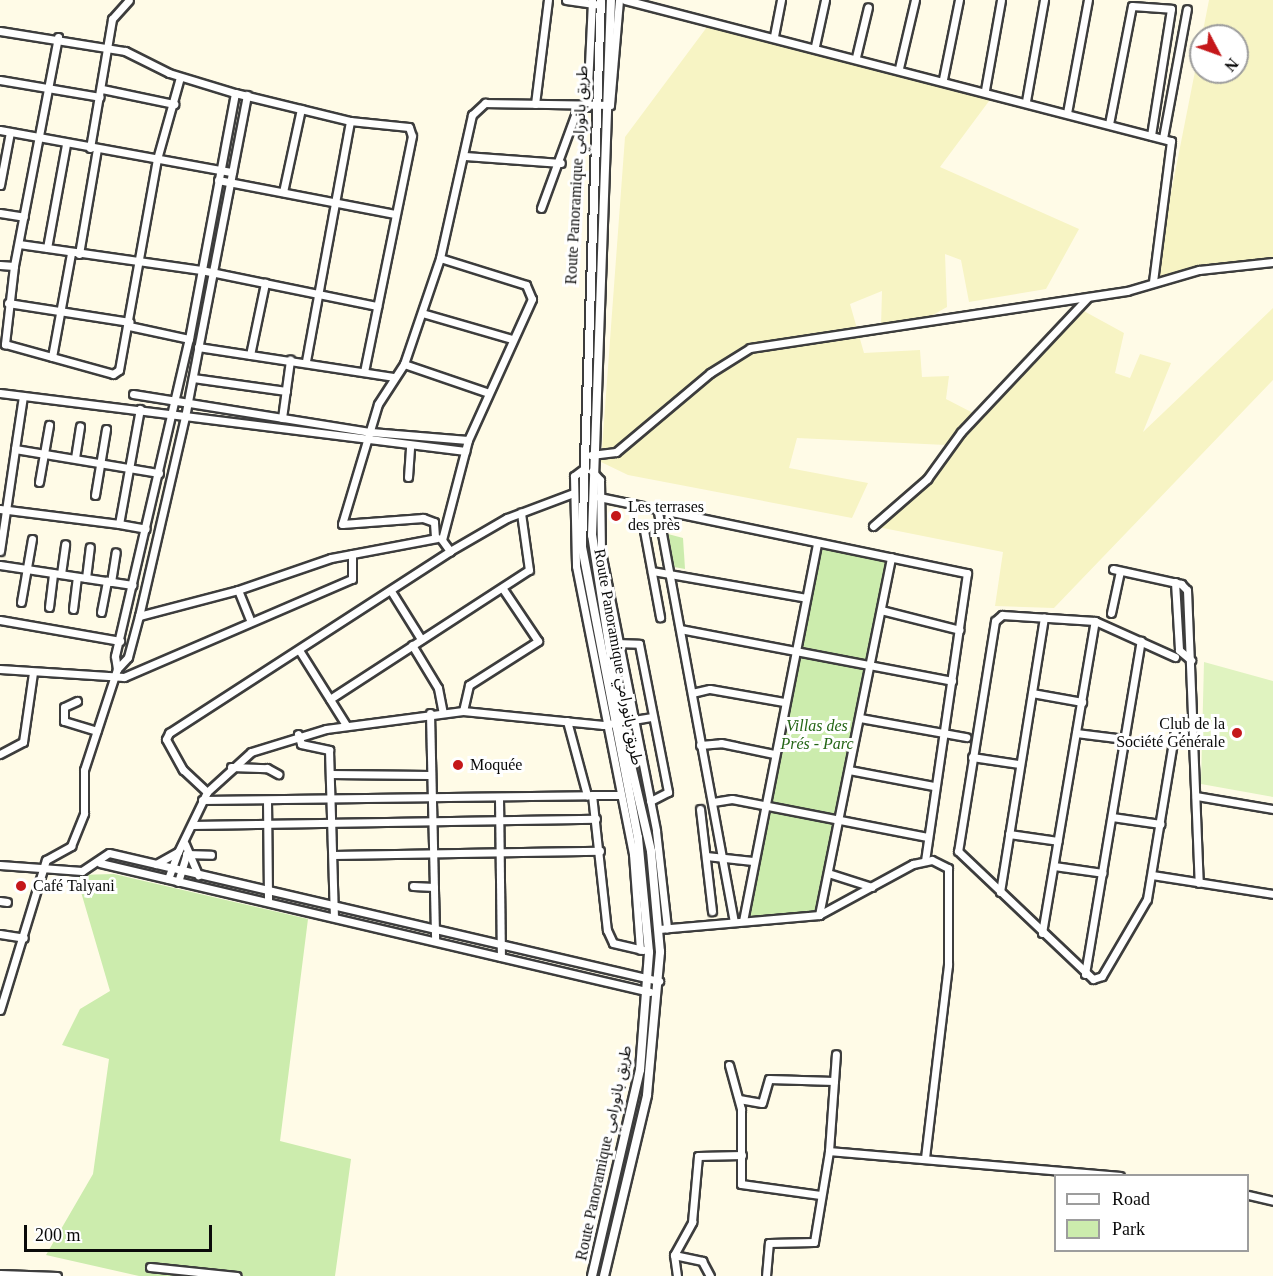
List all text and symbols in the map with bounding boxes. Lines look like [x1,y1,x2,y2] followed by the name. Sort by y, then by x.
[1189,24,1249,84] north arrow
[1221,55,1242,75] text: N
[562,65,592,285] street label: Route Panoramique طريق بانورامي
[628,497,704,535] place label: Les terrases des près
[609,509,623,523] marker: Les terrases des près
[590,547,646,767] street label: Route Panoramique طريق بانورامي
[1116,714,1225,752] place label: Club de la Société Générale
[780,716,854,754] park label: Villas des Prés - Parc
[1230,726,1244,740] marker: Club de la Société Générale
[470,755,522,775] place label: Moquée
[451,758,465,772] marker: Moquée
[33,876,115,896] place label: Café Talyani
[14,879,28,893] marker: Café Talyani
[572,1044,636,1262] street label: Route Panoramique طريق بانورامي
[1054,1174,1249,1252] legend
[1112,1189,1150,1209] text: Road
[27,1213,214,1251] scale bar
[1112,1219,1145,1239] text: Park
[35,1225,81,1245] text: 200 m

